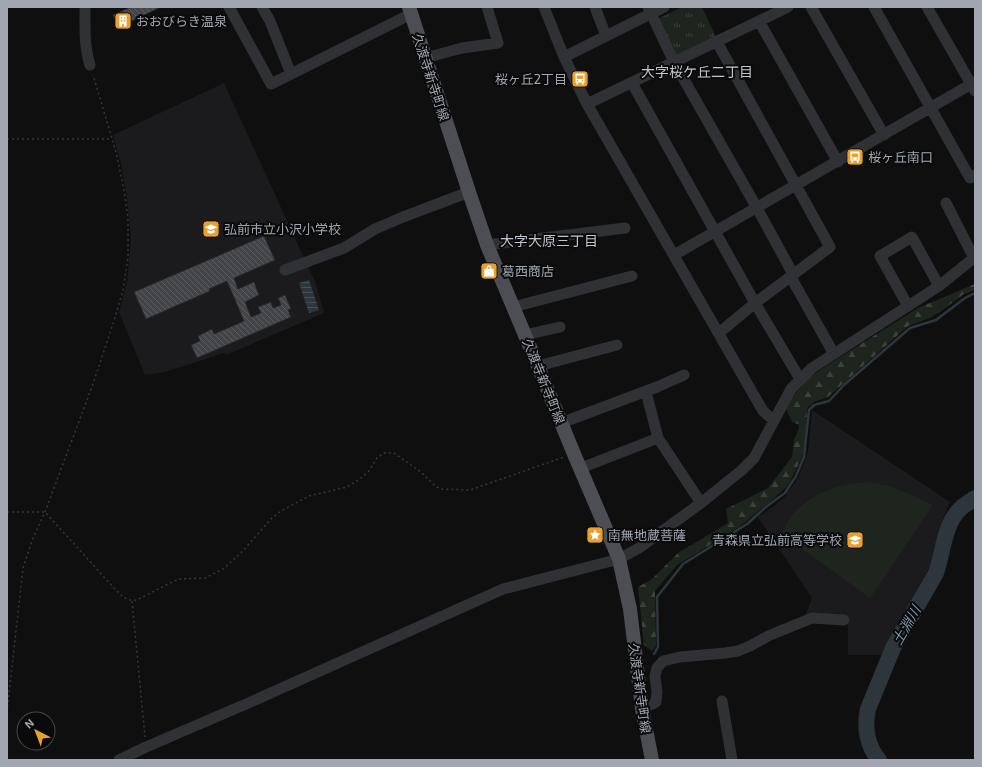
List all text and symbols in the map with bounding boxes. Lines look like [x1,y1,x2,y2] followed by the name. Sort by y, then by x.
[113,11,133,31] building icon: おおびらき温泉
[136,13,227,29] place label: おおびらき温泉
[409,31,453,123] street label: 久渡寺新寺町線
[641,63,753,80] district label: 大字桜ケ丘二丁目
[570,69,590,89] bus stop icon: 桜ヶ丘2丁目
[495,71,567,87] place label: 桜ヶ丘2丁目
[845,147,865,167] bus stop icon: 桜ヶ丘南口
[868,149,933,165] place label: 桜ヶ丘南口
[201,219,221,239] school or university icon: 弘前市立小沢小学校
[224,221,341,237] place label: 弘前市立小沢小学校
[500,232,598,249] district label: 大字大原三丁目
[479,261,499,281] shop icon: 葛西商店
[502,263,554,279] place label: 葛西商店
[520,336,568,426] street label: 久渡寺新寺町線
[585,525,605,545] place icon: 南無地蔵菩薩
[608,527,686,543] place label: 南無地蔵菩薩
[845,530,865,550] school or university icon: 青森県立弘前高等学校
[712,532,842,548] place label: 青森県立弘前高等学校
[888,601,925,647] water label: 土淵川
[626,642,654,734] street label: 久渡寺新寺町線
[16,711,56,751] north arrow
[22,716,36,731] text: N

